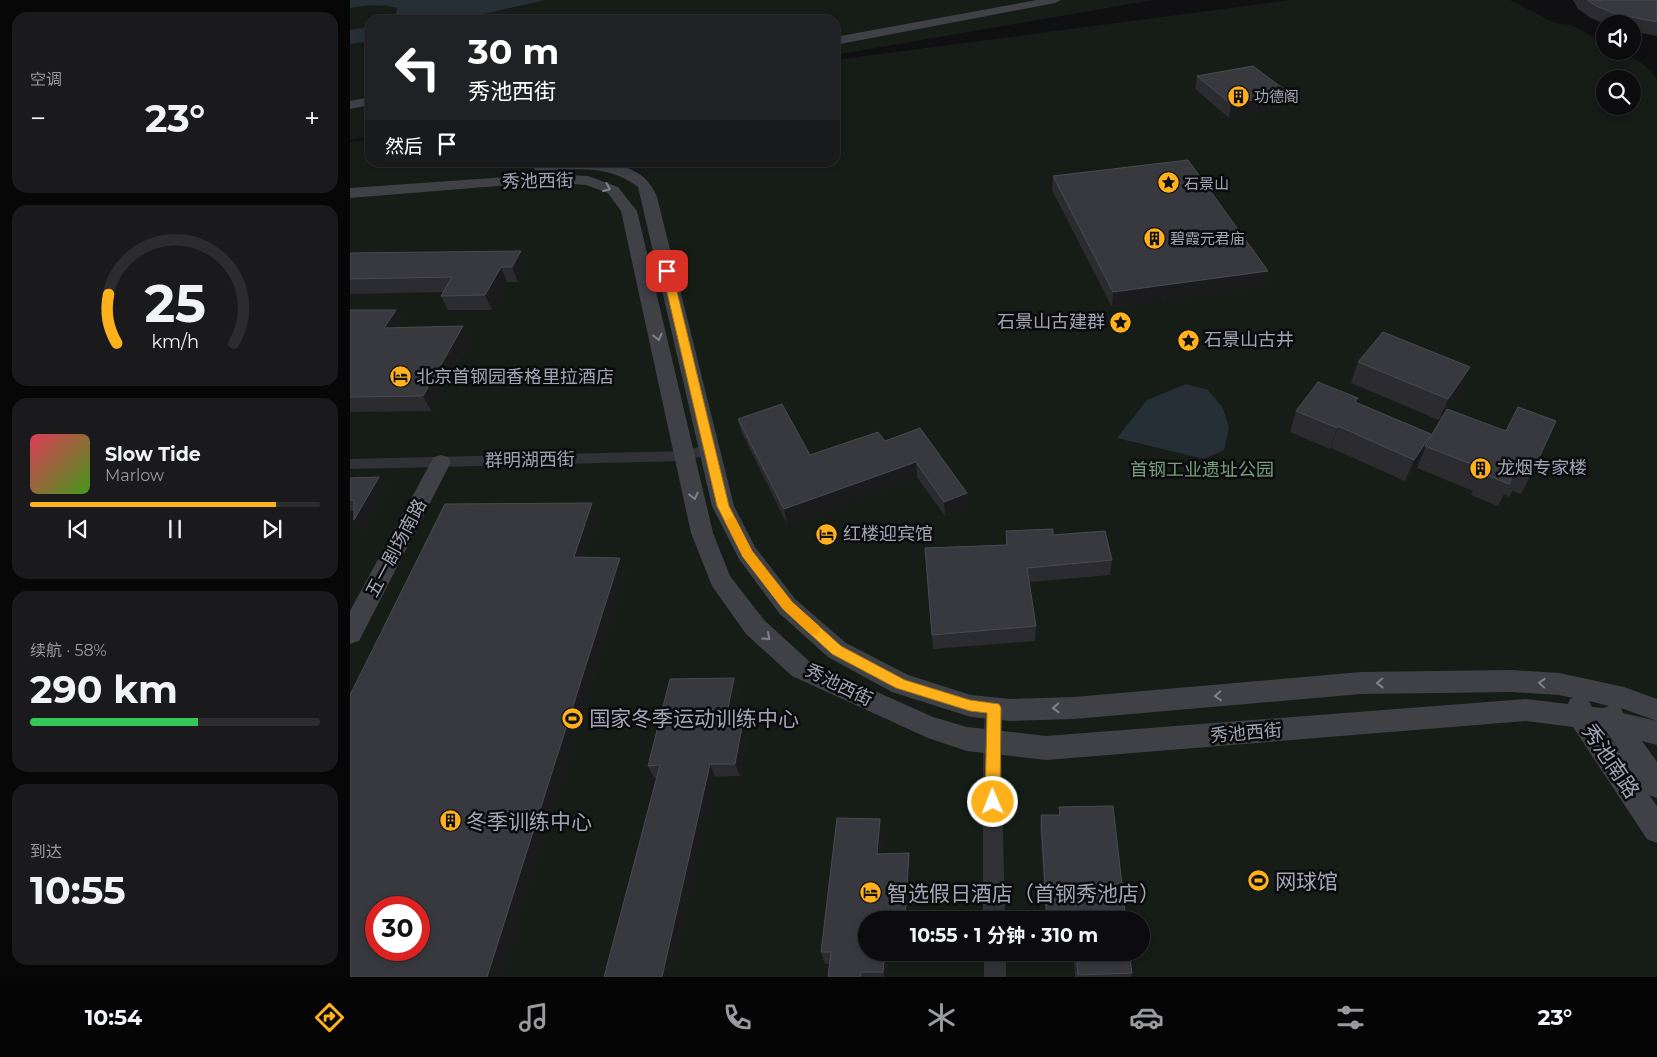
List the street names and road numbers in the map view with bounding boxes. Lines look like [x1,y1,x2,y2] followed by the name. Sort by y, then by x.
[502,169,574,193] street label: 秀池西街
[485,448,575,472] street label: 群明湖西街
[361,495,431,601] street label: 五一剧场南路
[802,659,876,711] street label: 秀池西街
[1209,719,1283,747] street label: 秀池西街
[1577,719,1645,803] street label: 秀池南路

